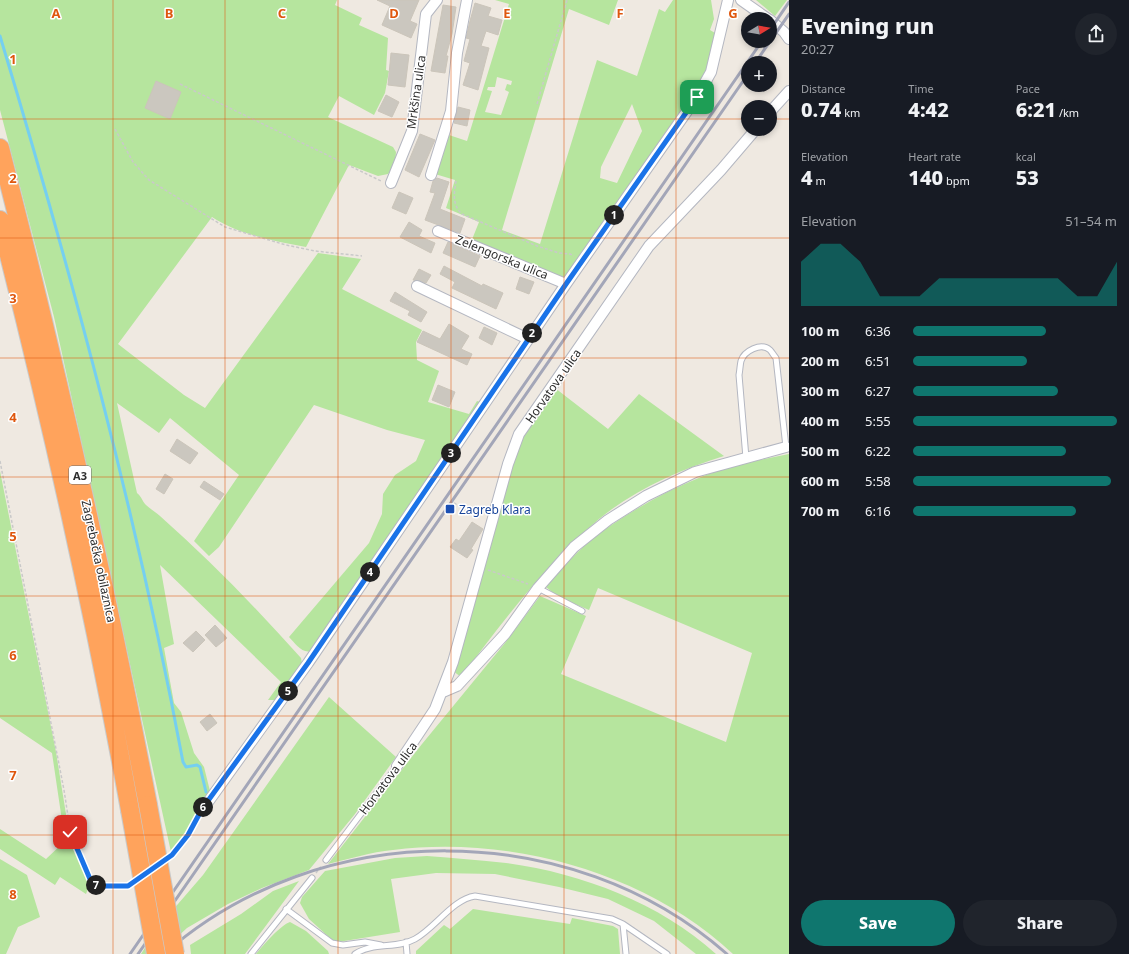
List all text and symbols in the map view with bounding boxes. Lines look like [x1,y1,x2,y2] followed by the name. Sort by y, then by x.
[52,4,61,22] text: A
[165,4,173,22] text: B
[278,4,286,22] text: C
[389,4,399,22] text: D
[503,4,511,22] text: E
[616,4,624,22] text: F
[728,4,738,22] text: G
[801,10,934,40] text: Evening run
[741,12,777,48] north arrow
[741,12,777,136] map controls
[1075,13,1117,55] button: share
[801,40,834,58] text: 20:27
[9,50,17,68] text: 1
[402,54,430,130] street label: Mrkšina ulica
[741,56,777,92] button: +
[680,80,714,114] pin
[801,81,846,96] text: Distance
[908,81,934,96] text: Time
[1016,81,1040,96] text: Pace
[686,86,708,108] icon: arrive
[801,96,841,123] text: 0.74
[908,96,949,123] text: 4:42
[1016,96,1056,123] text: 6:21
[741,100,777,136] button: −
[841,105,860,120] text: km
[1056,105,1079,120] text: /km
[801,149,848,164] text: Elevation
[908,149,961,164] text: Heart rate
[1016,149,1036,164] text: kcal
[801,164,813,191] text: 4
[908,164,943,191] text: 140
[1016,164,1039,191] text: 53
[9,169,17,187] text: 2
[813,173,826,188] text: m
[943,173,970,188] text: bpm
[604,205,624,225] pin: 1
[611,207,617,222] text: 1
[801,212,857,230] text: Elevation
[1065,212,1117,230] text: 51–54 m
[453,231,551,283] street label: Zelengorska ulica
[9,289,17,307] text: 3
[801,322,839,340] text: 100 m
[865,322,891,340] text: 6:36
[522,323,542,343] pin: 2
[529,325,535,340] text: 2
[521,345,585,427] street label: Horvatova ulica
[801,352,839,370] text: 200 m
[865,352,891,370] text: 6:51
[801,382,839,400] text: 300 m
[865,382,891,400] text: 6:27
[9,408,17,426] text: 4
[801,412,839,430] text: 400 m
[865,412,891,430] text: 5:55
[801,442,839,460] text: 500 m
[865,442,891,460] text: 6:22
[441,443,461,463] pin: 3
[448,445,454,460] text: 3
[69,466,91,484] road number: A3
[801,472,839,490] text: 600 m
[865,472,891,490] text: 5:58
[78,498,120,624] street label: Zagrebačka obilaznica
[459,501,531,518] place label: Zagreb Klara
[801,502,839,520] text: 700 m
[865,502,891,520] text: 6:16
[444,503,456,515] marker: Zagreb Klara
[9,527,17,545] text: 5
[360,562,380,582] pin: 4
[367,564,373,579] text: 4
[9,646,17,664] text: 6
[278,681,298,701] pin: 5
[285,683,291,698] text: 5
[355,738,421,818] street label: Horvatova ulica
[9,766,17,784] text: 7
[193,797,213,817] pin: 6
[200,799,206,814] text: 6
[53,815,87,849] pin
[59,821,81,843] icon: check
[86,875,106,895] pin: 7
[93,877,99,892] text: 7
[9,885,17,903] text: 8
[801,900,955,946] button: Save
[963,900,1117,946] button: Share

